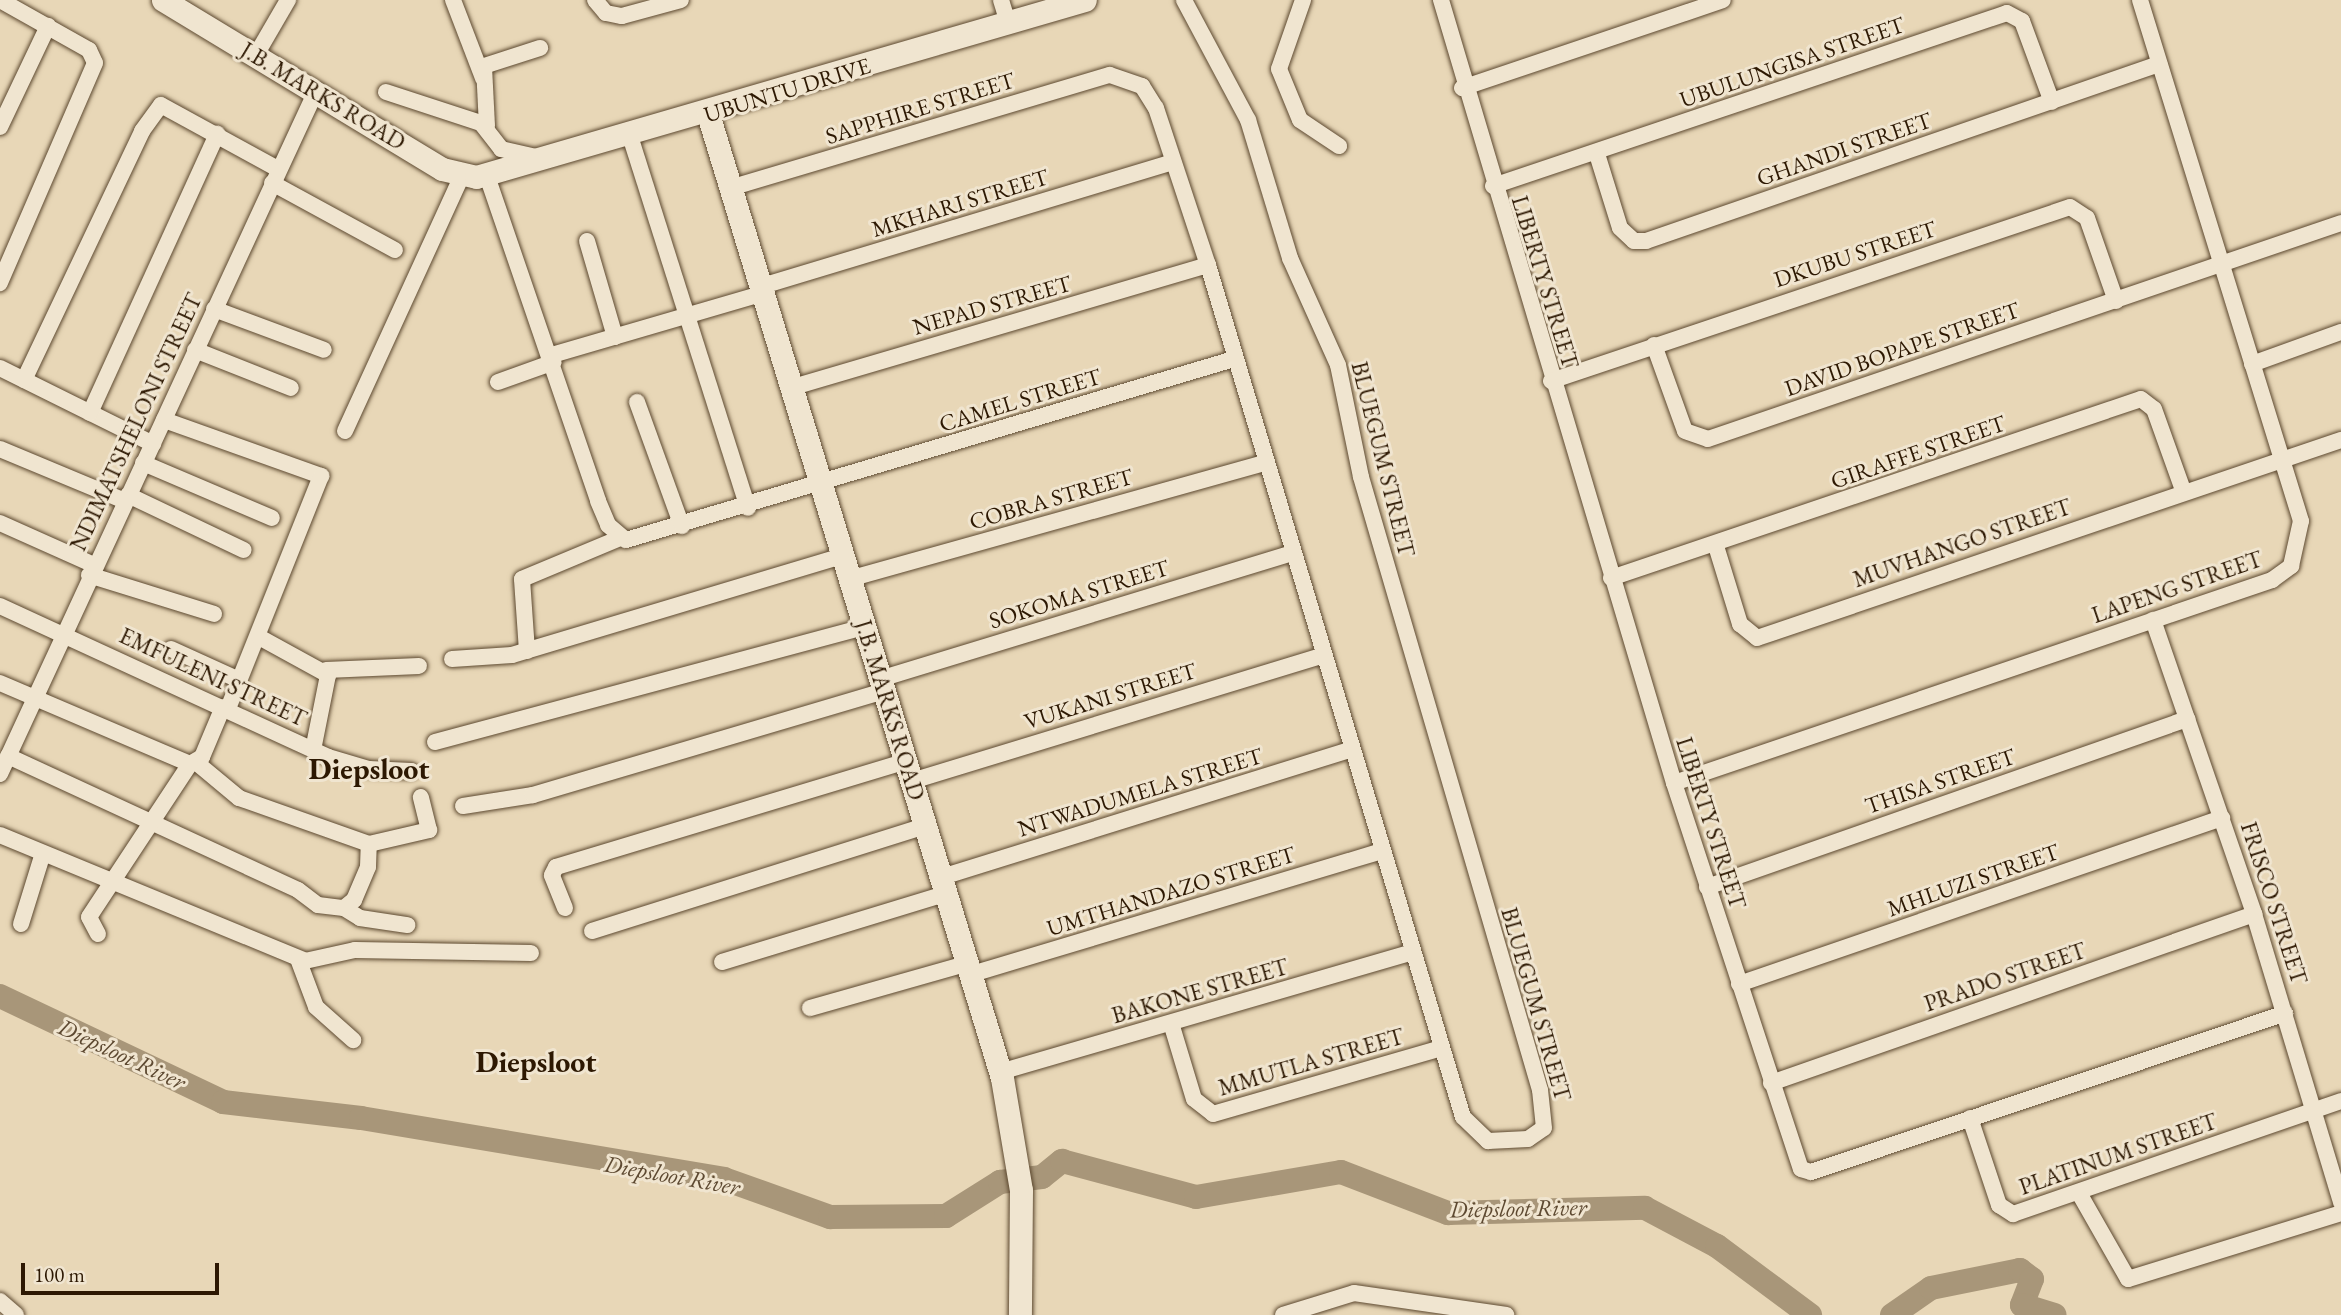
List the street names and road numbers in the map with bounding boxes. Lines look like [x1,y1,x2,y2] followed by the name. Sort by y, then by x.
[1676,11,1908,113] street label: UBULUNGISA STREET
[236,36,410,156] street label: J.B. MARKS ROAD
[700,52,874,128] street label: UBUNTU DRIVE
[822,66,1018,150] street label: SAPPHIRE STREET
[1753,106,1935,192] street label: GHANDI STREET
[868,163,1052,243] street label: MKHARI STREET
[1506,192,1584,372] street label: LIBERTY STREET
[1770,215,1940,293] street label: DKUBU STREET
[910,269,1074,341] street label: NEPAD STREET
[64,289,208,555] street label: NDIMATSHELONI STREET
[1781,296,2023,402] street label: DAVID BOPAPE STREET
[1345,359,1421,559] street label: BLUEGUM STREET
[936,362,1104,438] street label: CAMEL STREET
[1827,409,2009,495] street label: GIRAFFE STREET
[966,462,1136,536] street label: COBRA STREET
[1849,493,2075,593] street label: MUVHANGO STREET
[2088,545,2266,629] street label: LAPENG STREET
[986,554,1172,634] street label: SOKOMA STREET
[849,617,931,803] street label: J.B. MARKS ROAD
[115,622,311,732] street label: EMFULENI STREET
[1021,657,1199,735] street label: VUKANI STREET
[1670,734,1752,912] street label: LIBERTY STREET
[1014,742,1266,842] street label: NTWADUMELA STREET
[1861,742,2019,820] street label: THISA STREET
[2235,818,2313,988] street label: FRISCO STREET
[1883,838,2063,922] street label: MHLUZI STREET
[1043,840,1299,942] street label: UMTHANDAZO STREET
[1495,904,1577,1104] street label: BLUEGUM STREET
[1920,936,2090,1018] street label: PRADO STREET
[1109,953,1291,1029] street label: BAKONE STREET
[1215,1022,1407,1102] street label: MMUTLA STREET
[2015,1107,2221,1201] street label: PLATINUM STREET

